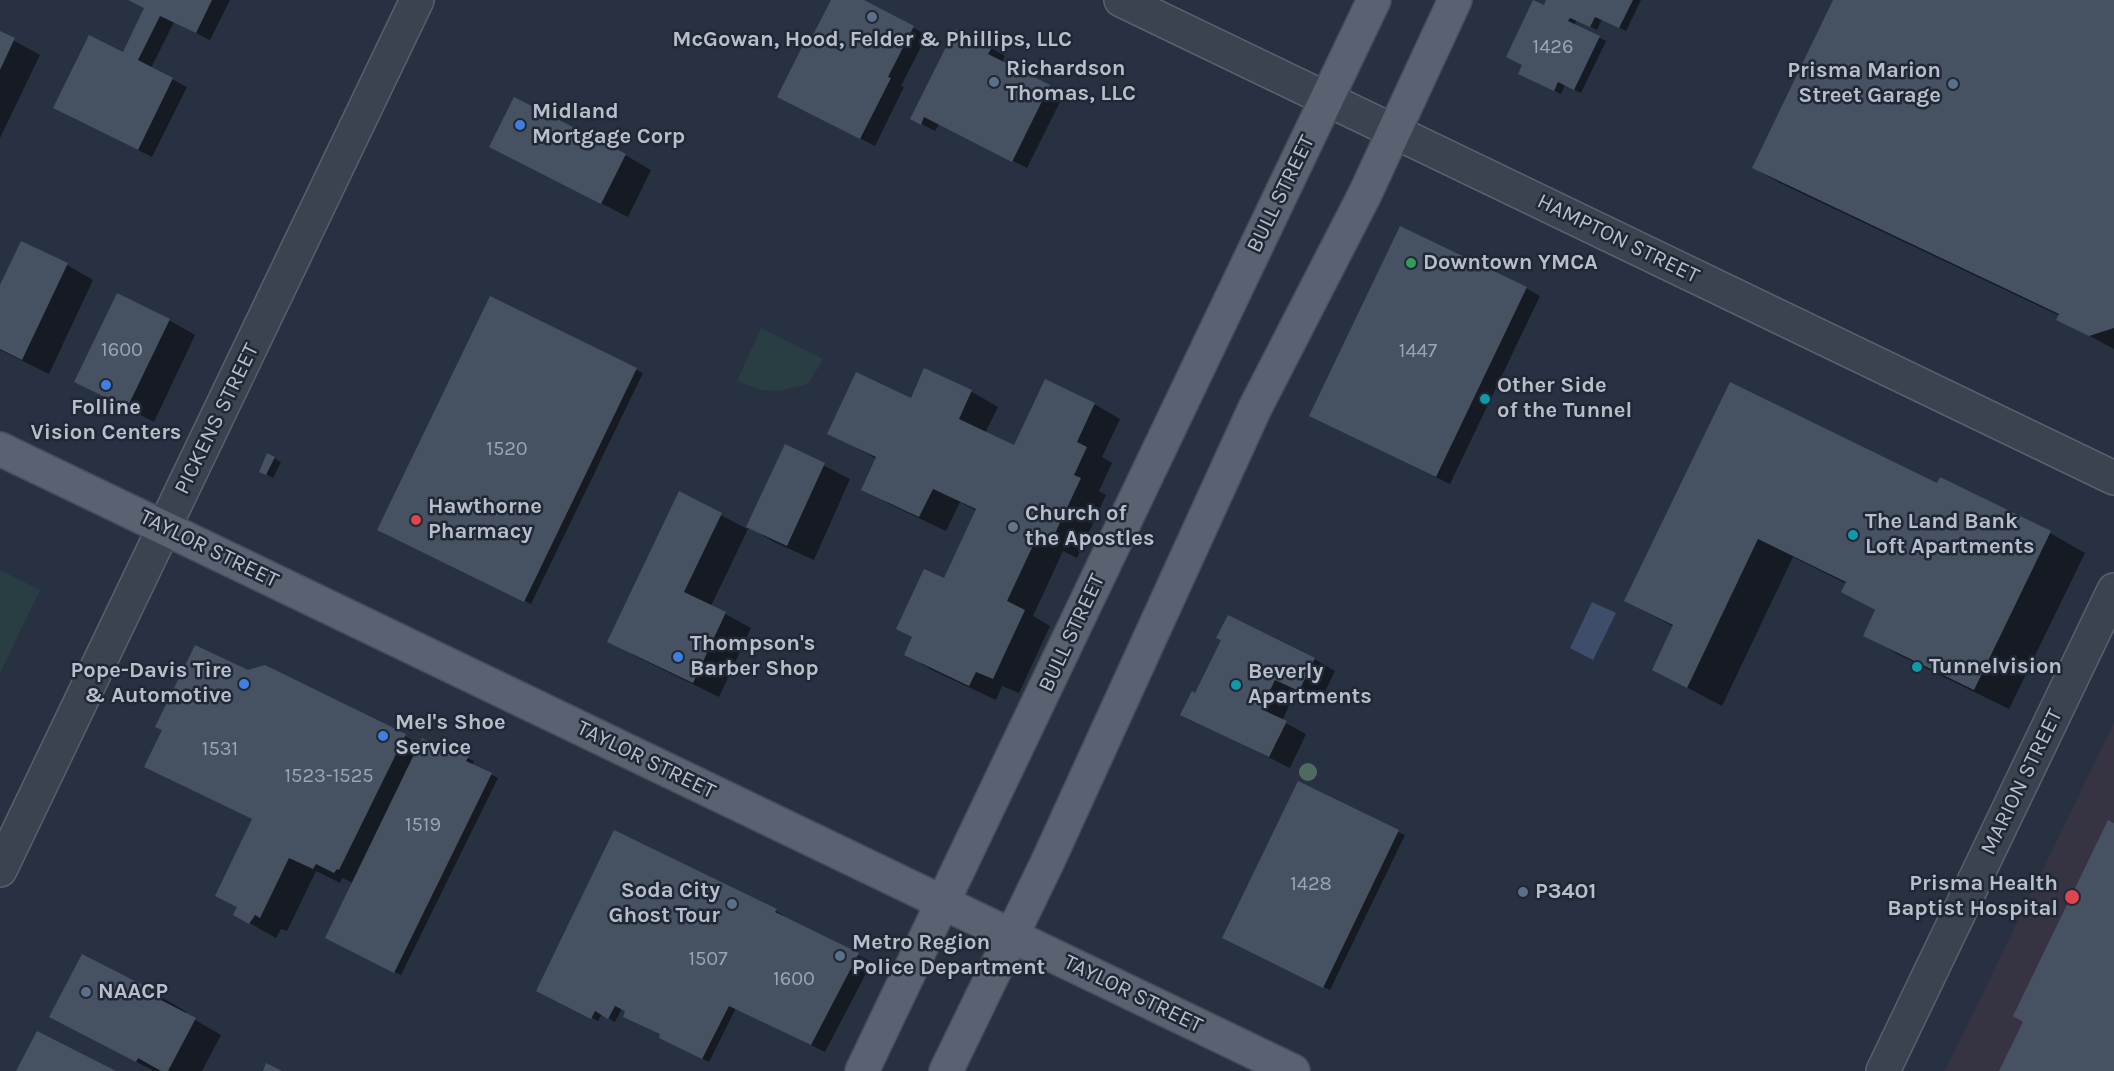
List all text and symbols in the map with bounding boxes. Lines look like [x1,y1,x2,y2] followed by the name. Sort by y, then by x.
[865,10,879,24] marker: McGowan, Hood, Felder & Phillips, LLC
[672,27,1072,53] place label: McGowan, Hood, Felder & Phillips, LLC
[1533,35,1573,59] house number: 1426
[1006,56,1136,107] place label: Richardson Thomas, LLC
[1787,58,1941,110] place label: Prisma Marion Street Garage
[987,75,1001,89] marker: Richardson Thomas, LLC
[1946,77,1960,91] marker: Prisma Marion Street Garage
[532,99,685,150] place label: Midland Mortgage Corp
[513,118,527,132] marker: Midland Mortgage Corp
[1241,131,1321,257] street label: BULL STREET
[1533,188,1703,290] street label: HAMPTON STREET
[1423,250,1598,276] place label: Downtown YMCA
[1404,256,1418,270] marker: Downtown YMCA
[101,338,143,362] house number: 1600
[169,339,265,499] street label: PICKENS STREET
[1399,339,1437,363] house number: 1447
[1497,373,1632,424] place label: Other Side of the Tunnel
[99,378,113,392] marker: Folline Vision Centers
[1478,392,1492,406] marker: Other Side of the Tunnel
[31,395,181,446] place label: Folline Vision Centers
[486,437,528,461] house number: 1520
[428,494,542,546] place label: Hawthorne Pharmacy
[1025,501,1154,552] place label: Church of the Apostles
[135,504,283,594] street label: TAYLOR STREET
[1865,509,2035,560] place label: The Land Bank Loft Apartments
[409,513,423,527] marker: Hawthorne Pharmacy
[1006,520,1020,534] marker: Church of the Apostles
[1846,528,1860,542] marker: The Land Bank Loft Apartments
[1033,570,1111,696] street label: BULL STREET
[690,631,819,682] place label: Thompson's Barber Shop
[671,650,685,664] marker: Thompson's Barber Shop
[1929,654,2062,680] place label: Tunnelvision
[70,658,232,710] place label: Pope-Davis Tire & Automotive
[1248,659,1372,710] place label: Beverly Apartments
[1910,660,1924,674] marker: Tunnelvision
[237,677,251,691] marker: Pope-Davis Tire & Automotive
[1229,678,1243,692] marker: Beverly Apartments
[1975,705,2069,859] street label: MARION STREET
[395,710,506,762] place label: Mel's Shoe Service
[572,715,720,805] street label: TAYLOR STREET
[376,729,390,743] marker: Mel's Shoe Service
[202,737,238,761] house number: 1531
[284,764,374,788] house number: 1523-1525
[405,813,441,837] house number: 1519
[1887,871,2058,922] place label: Prisma Health Baptist Hospital
[1290,872,1332,896] house number: 1428
[609,878,720,930] place label: Soda City Ghost Tour
[1535,879,1596,905] place label: P3401
[1516,885,1530,899] marker: P3401
[2063,888,2081,906] marker: Prisma Health Baptist Hospital
[725,897,739,911] marker: Soda City Ghost Tour
[852,930,1045,981] place label: Metro Region Police Department
[688,947,728,971] house number: 1507
[833,949,847,963] marker: Metro Region Police Department
[1059,949,1207,1039] street label: TAYLOR STREET
[773,967,815,991] house number: 1600
[98,979,168,1005] place label: NAACP
[79,985,93,999] marker: NAACP

